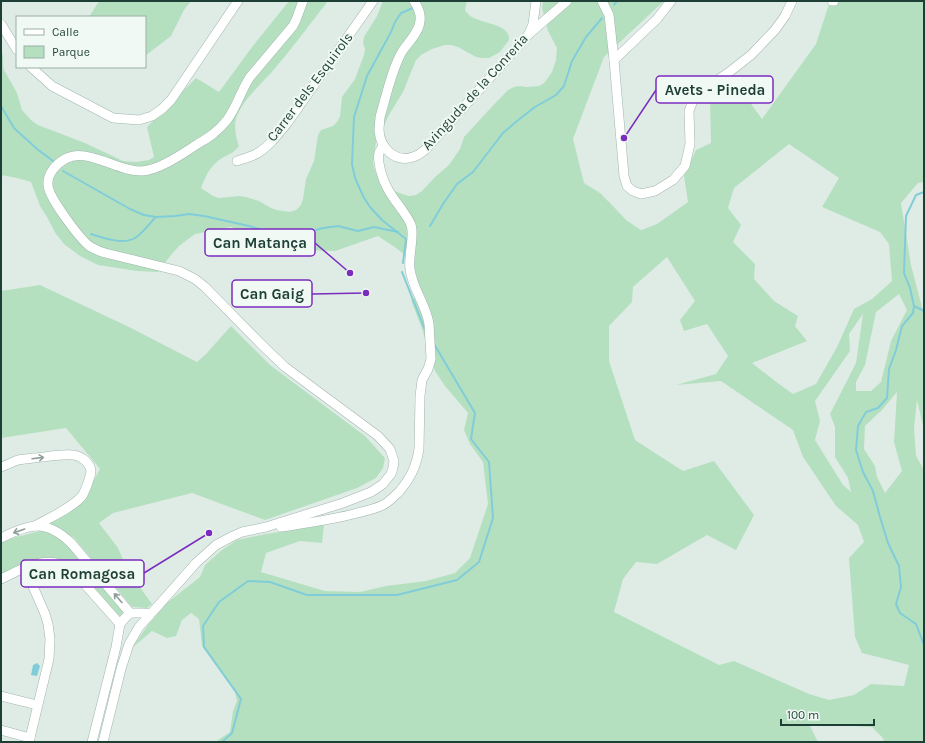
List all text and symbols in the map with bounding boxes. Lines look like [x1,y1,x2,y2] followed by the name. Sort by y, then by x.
[16,16,146,68] legend
[52,25,79,39] text: Calle
[263,29,357,145] street label: Carrer dels Esquirols
[418,30,532,154] street label: Avinguda de la Conreria
[52,45,90,59] text: Parque
[656,76,773,103] callout: Avets - Pineda
[665,81,765,99] text: Avets - Pineda
[205,229,315,256] callout: Can Matança
[213,234,307,252] text: Can Matança
[232,280,312,307] callout: Can Gaig
[240,285,304,303] text: Can Gaig
[31,454,44,461] one-way arrow
[14,527,26,535] one-way arrow
[21,560,144,587] callout: Can Romagosa
[29,565,135,583] text: Can Romagosa
[114,594,123,604] one-way arrow
[781,701,874,727] scale bar
[787,708,819,722] text: 100 m

